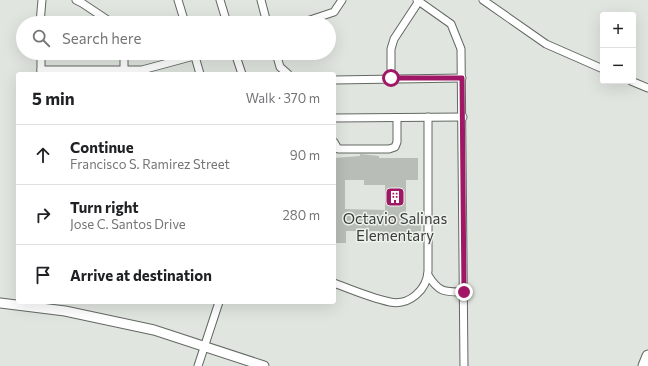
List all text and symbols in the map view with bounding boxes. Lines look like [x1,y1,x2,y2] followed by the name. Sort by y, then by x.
[600,12,636,84] map controls
[600,12,636,48] button: +
[16,16,336,60] search box
[30,27,52,49] icon: search
[62,29,141,47] text: Search here
[600,48,636,84] button: −
[382,69,400,87] route start
[32,88,75,109] text: 5 min
[246,90,320,106] text: Walk · 370 m
[70,138,134,156] text: Continue
[32,144,54,166] icon: ahead
[290,147,320,163] text: 90 m
[70,156,230,172] text: Francisco S. Ramirez Street
[384,186,406,208] building icon: Octavio Salinas Elementary
[70,198,139,216] text: Turn right
[32,204,54,226] icon: right
[283,207,320,223] text: 280 m
[343,209,447,244] place label: Octavio Salinas Elementary
[70,216,186,232] text: Jose C. Santos Drive
[32,264,54,286] icon: arrive
[70,266,212,284] text: Arrive at destination
[455,283,473,301] route end

